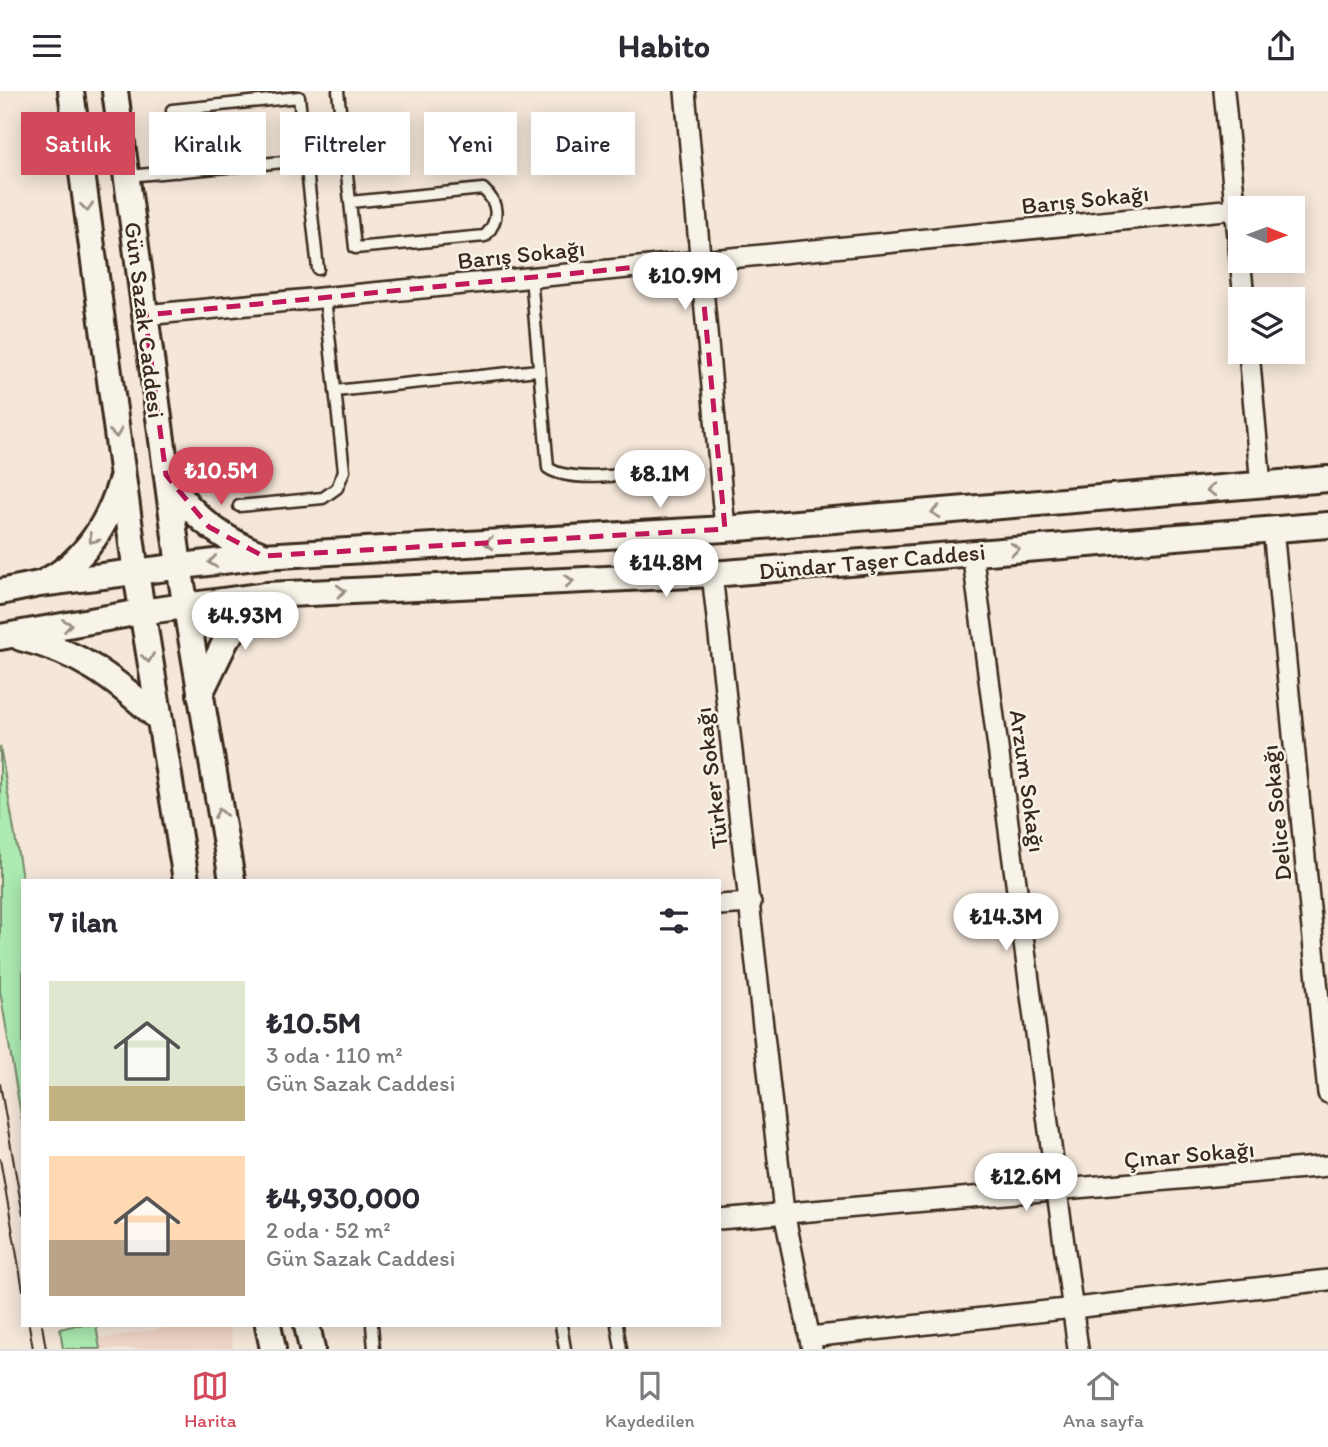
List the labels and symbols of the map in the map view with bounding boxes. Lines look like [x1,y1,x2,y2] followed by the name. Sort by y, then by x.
[1020,178,1150,220] street label: Barış Sokağı
[1228,196,1306,273] north arrow
[79,201,94,213] one-way arrow
[119,220,171,420] street label: Gün Sazak Caddesi
[456,233,586,275] street label: Barış Sokağı
[628,253,742,312] pin: ₺10.9M
[109,427,124,439] one-way arrow
[164,447,278,507] pin: ₺10.5M
[611,451,709,510] pin: ₺8.1M
[1205,482,1216,497] one-way arrow
[930,504,941,519] one-way arrow
[89,531,102,544] one-way arrow
[483,535,494,550] one-way arrow
[757,537,987,585] street label: Dündar Taşer Caddesi
[609,539,723,599] pin: ₺14.8M
[1010,542,1021,557] one-way arrow
[207,554,219,569] one-way arrow
[563,573,574,588] one-way arrow
[336,584,347,599] one-way arrow
[188,593,302,652] pin: ₺4.93M
[61,618,73,633] one-way arrow
[141,652,156,664] one-way arrow
[688,706,734,850] street label: Türker Sokağı
[1004,708,1052,854] street label: Arzum Sokağı
[1254,744,1298,882] street label: Delice Sokağı
[213,807,228,819] one-way arrow
[949,893,1063,953] pin: ₺14.3M
[1122,1134,1256,1174] street label: Çınar Sokağı
[969,1153,1083,1213] pin: ₺12.6M

